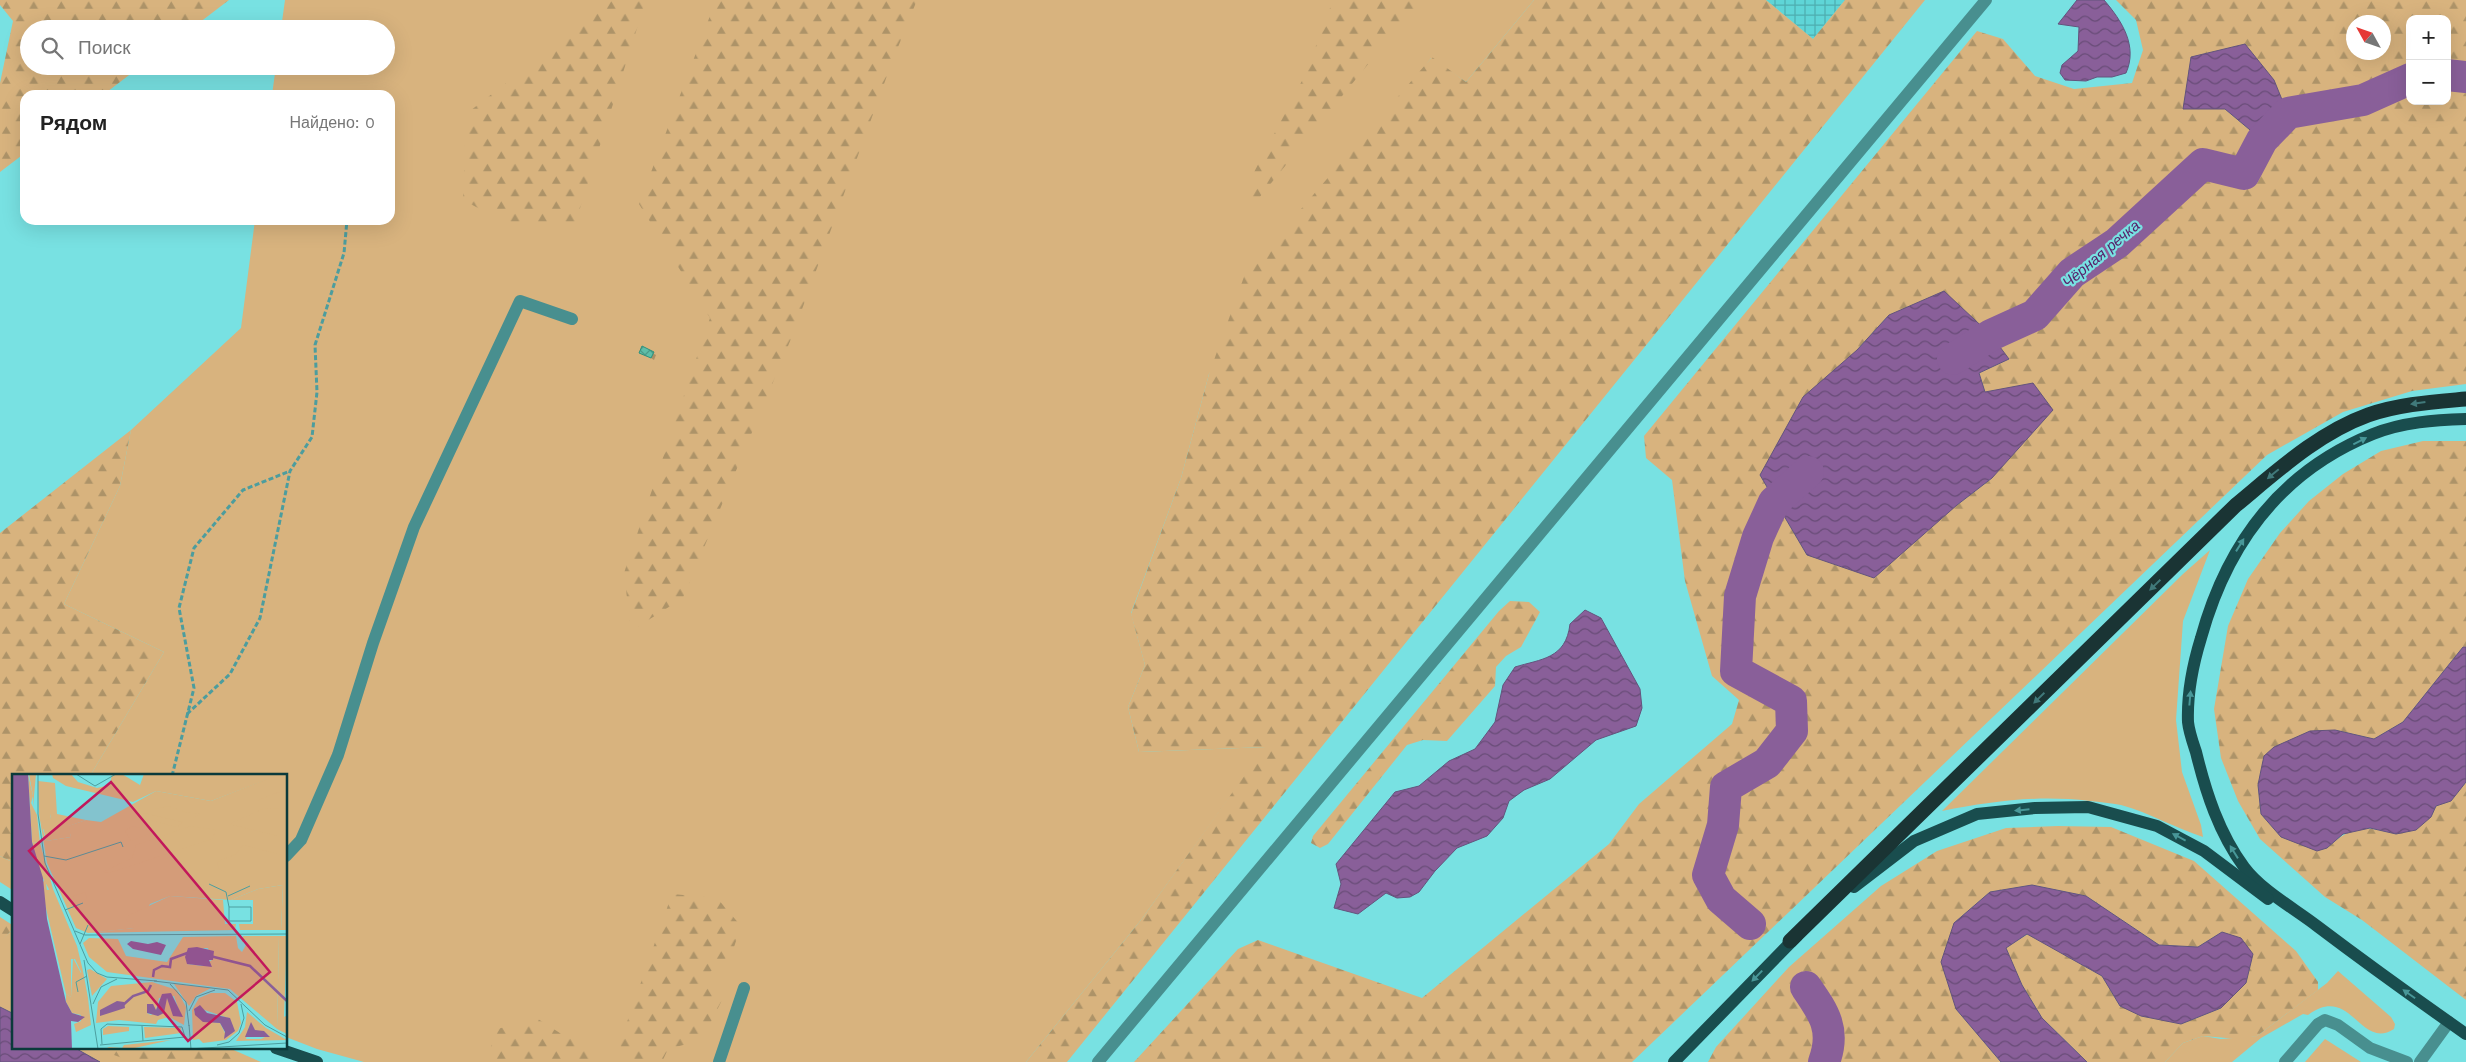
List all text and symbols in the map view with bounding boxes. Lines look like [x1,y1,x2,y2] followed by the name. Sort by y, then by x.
[2346,15,2391,60] north arrow
[2406,15,2451,105] map controls
[2406,15,2451,60] button: +
[20,20,395,75] search box
[38,34,66,62] icon: search
[78,36,131,59] text: Поиск
[2406,60,2451,105] button: −
[40,110,107,135] text: Рядом
[289,113,375,132] text: Найдено: 0
[2059,216,2143,292] water label: Чёрная речка
[2409,400,2425,408] one-way arrow
[2353,437,2368,445] one-way arrow
[2267,468,2280,479] one-way arrow
[2235,539,2244,552] one-way arrow
[2149,578,2161,590] one-way arrow
[2187,690,2195,706] one-way arrow
[2033,692,2045,704] one-way arrow
[12,774,288,1050] inset map
[2013,806,2029,814] one-way arrow
[2171,833,2186,841] one-way arrow
[2229,845,2239,859] one-way arrow
[1751,970,1763,982] one-way arrow
[2402,989,2415,999] one-way arrow

